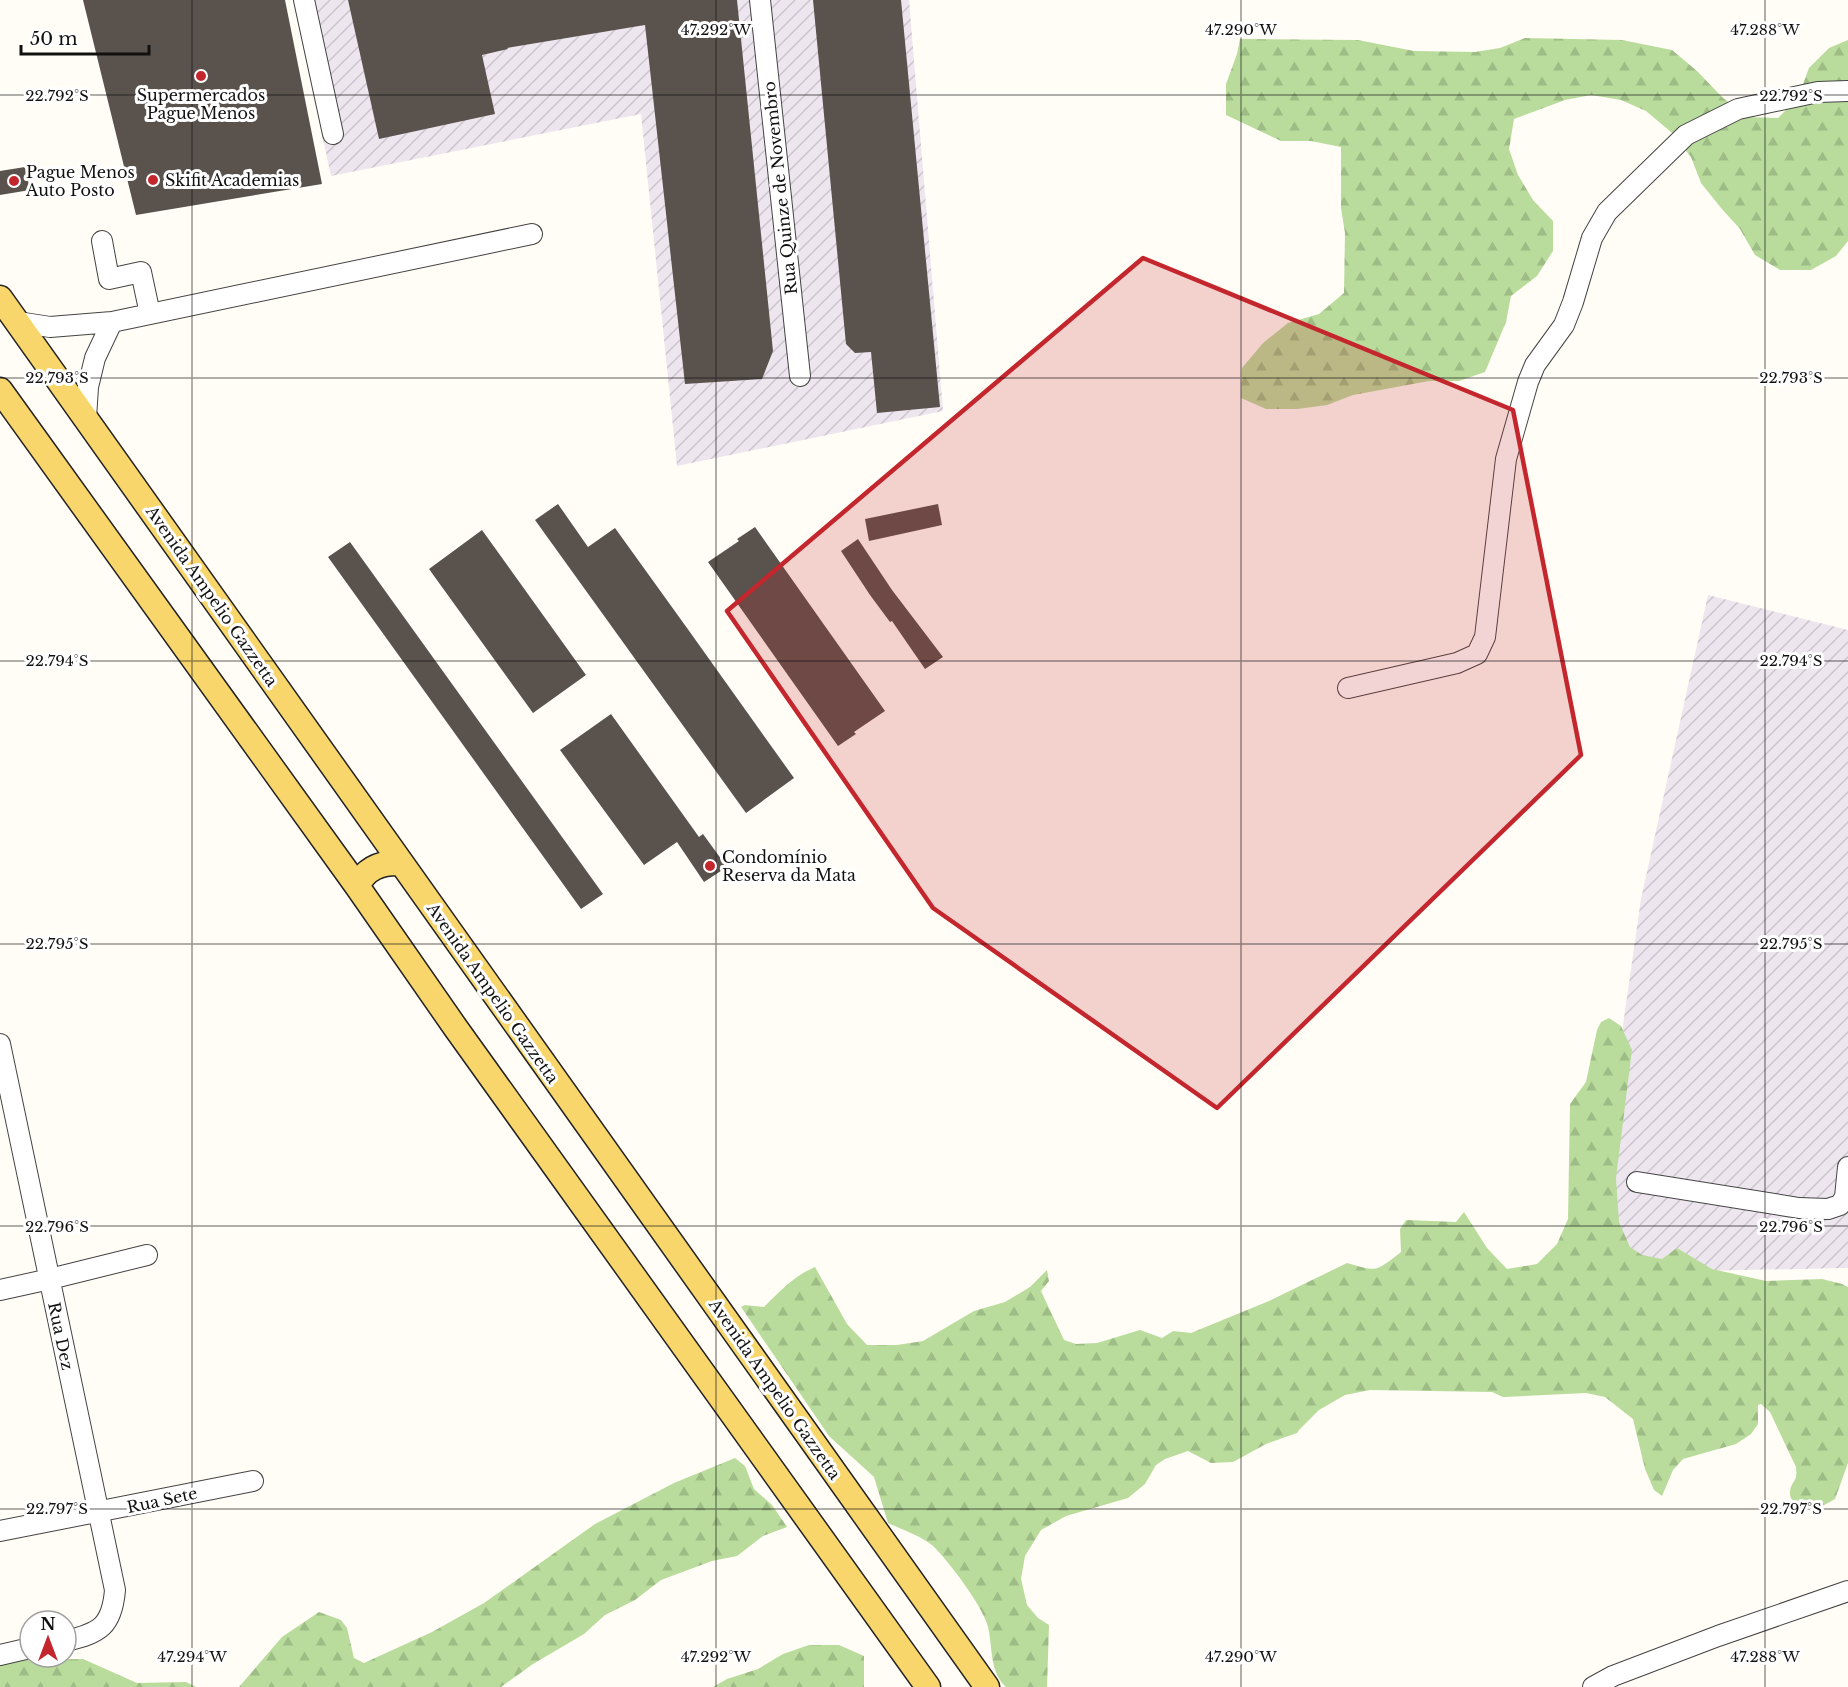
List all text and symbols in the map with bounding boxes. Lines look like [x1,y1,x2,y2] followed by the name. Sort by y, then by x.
[21,18,148,56] scale bar
[681,20,752,39] text: 47.292°W
[1205,20,1277,39] text: 47.290°W
[1730,20,1800,39] text: 47.288°W
[30,28,78,50] text: 50 m
[194,69,208,83] marker: Supermercados Pague Menos
[759,80,801,296] street label: Rua Quinze de Novembro
[137,85,265,123] place label: Supermercados Pague Menos
[25,86,89,105] text: 22.792°S
[1759,86,1823,105] text: 22.792°S
[25,162,135,200] place label: Pague Menos Auto Posto
[165,170,299,190] place label: Skifit Academias
[146,173,160,187] marker: Skifit Academias
[7,174,21,188] marker: Pague Menos Auto Posto
[25,368,89,387] text: 22.793°S
[1759,368,1823,387] text: 22.793°S
[141,501,282,690] street label: Avenida Ampelio Gazzetta
[26,651,88,670] text: 22.794°S
[1760,651,1822,670] text: 22.794°S
[722,847,856,885] place label: Condomínio Reserva da Mata
[703,859,717,873] marker: Condomínio Reserva da Mata
[422,898,563,1087] street label: Avenida Ampelio Gazzetta
[26,934,88,953] text: 22.795°S
[1760,934,1822,953] text: 22.795°S
[25,1217,89,1236] text: 22.796°S
[1759,1217,1823,1236] text: 22.796°S
[704,1294,845,1483] street label: Avenida Ampelio Gazzetta
[44,1300,78,1372] street label: Rua Dez
[125,1483,199,1517] street label: Rua Sete
[26,1499,88,1518] text: 22.797°S
[1760,1499,1822,1518] text: 22.797°S
[18,1609,78,1669] north arrow
[40,1614,56,1634] text: N
[157,1647,227,1666] text: 47.294°W
[681,1647,752,1666] text: 47.292°W
[1205,1647,1277,1666] text: 47.290°W
[1730,1647,1800,1666] text: 47.288°W

